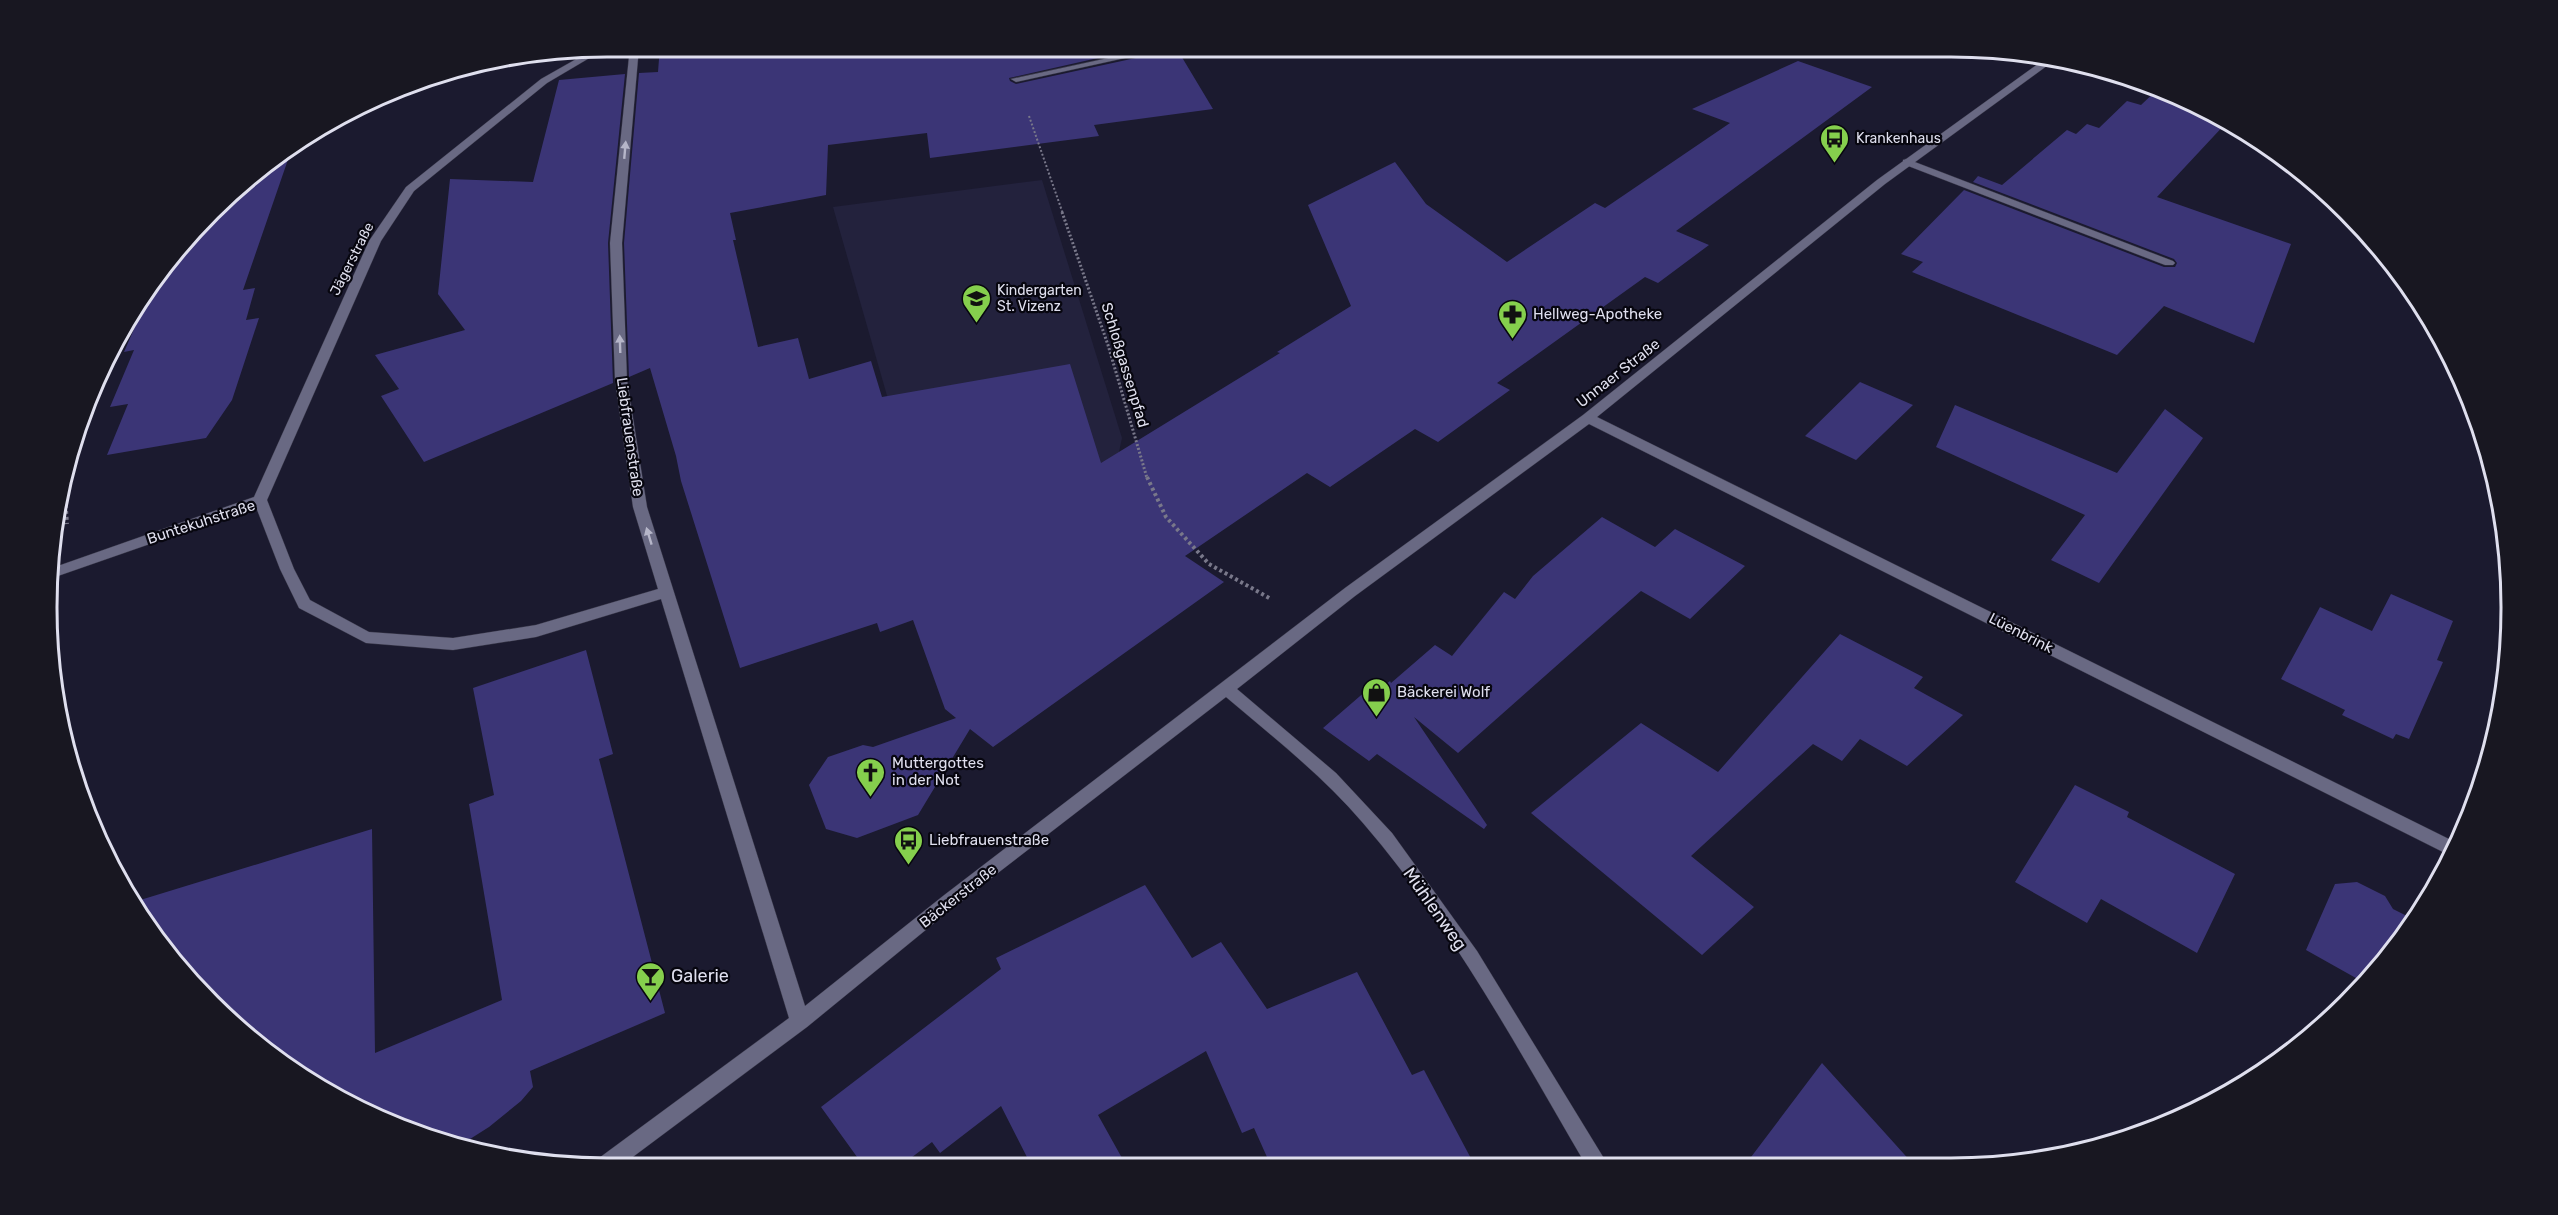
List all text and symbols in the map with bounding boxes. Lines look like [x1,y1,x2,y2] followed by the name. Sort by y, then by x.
[1819,122,1851,164] bus stop icon: Krankenhaus
[1856,130,1941,147] place label: Krankenhaus
[620,140,630,159] one-way arrow
[326,220,378,298] street label: Jägerstraße
[960,282,992,324] school or university icon: Kindergarten St. Vizenz
[997,282,1082,315] place label: Kindergarten St. Vizenz
[1496,298,1528,340] pharmacy icon: Hellweg-Apotheke
[1097,300,1153,430] street label: Schloßgassenpfad
[1533,305,1662,323] place label: Hellweg-Apotheke
[615,335,624,354] one-way arrow
[1573,335,1663,411] street label: Unnaer Straße
[613,376,647,498] street label: Liebfrauenstraße
[145,496,257,548] street label: Buntekuhstraße
[644,527,653,545] one-way arrow
[1986,609,2056,657] street label: Lüenbrink
[1360,676,1392,718] shop icon: Bäckerei Wolf
[1397,683,1490,701] place label: Bäckerei Wolf
[892,754,984,789] place label: Muttergottes in der Not
[855,756,887,798] church icon: Muttergottes in der Not
[892,824,924,866] bus stop icon: Liebfrauenstraße
[929,831,1049,849] place label: Liebfrauenstraße
[916,860,1000,932] street label: Bäckerstraße
[1398,863,1472,955] street label: Mühlenweg
[634,960,666,1002] bar icon: Galerie
[671,965,729,987] place label: Galerie

